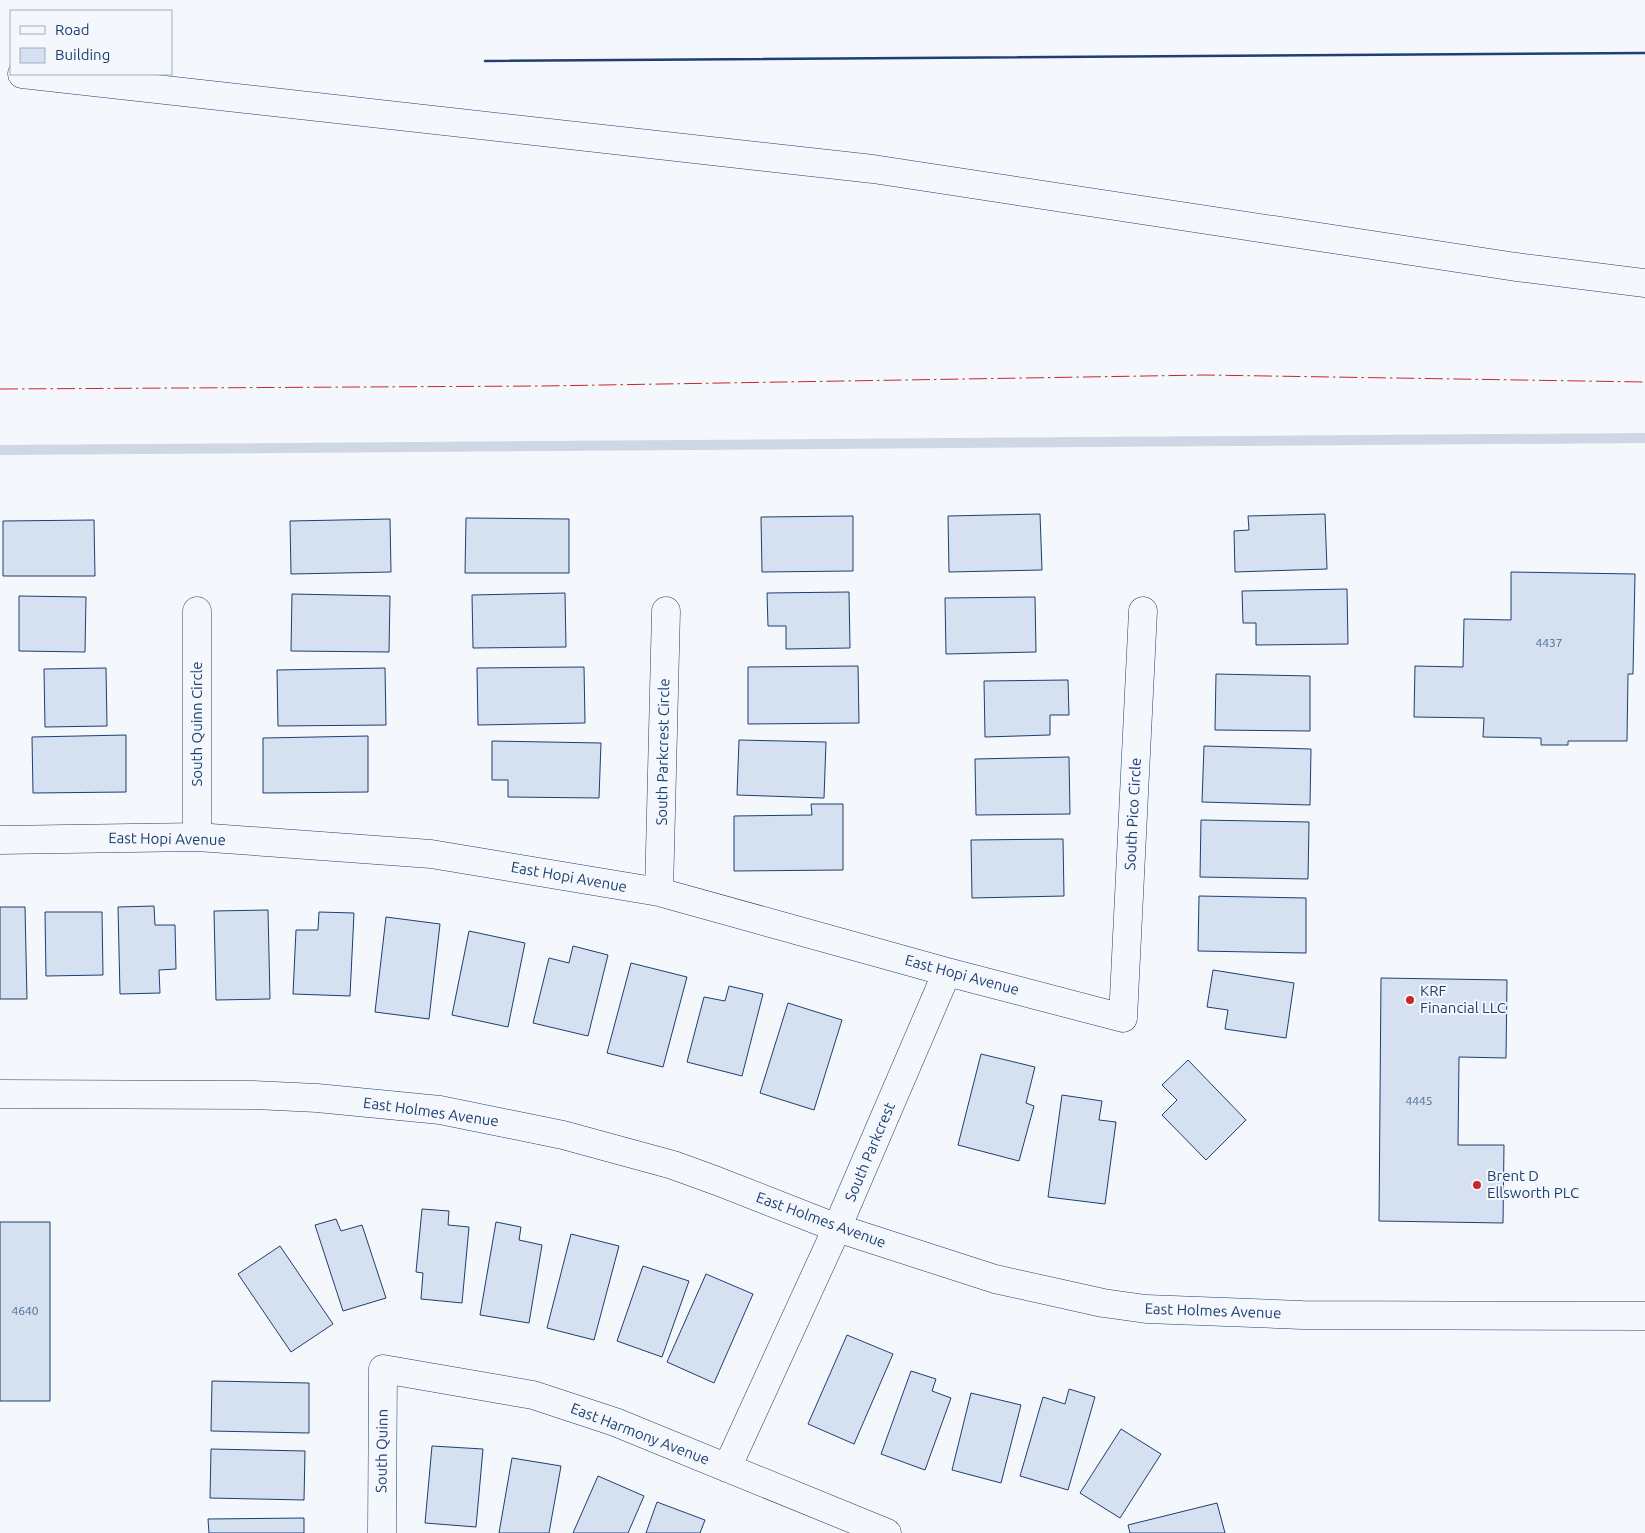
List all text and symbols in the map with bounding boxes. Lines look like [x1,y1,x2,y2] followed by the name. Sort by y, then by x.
[10,10,172,75] legend
[55,21,90,38] text: Road
[55,46,110,63] text: Building
[1535,636,1563,649] house number: 4437
[188,661,205,787] street label: South Quinn Circle
[653,678,672,826] street label: South Parkcrest Circle
[1121,757,1144,871] street label: South Pico Circle
[108,829,226,848] street label: East Hopi Avenue
[510,858,628,895] street label: East Hopi Avenue
[903,951,1021,998] street label: East Hopi Avenue
[1420,982,1506,1016] place label: KRF Financial LLC
[1404,994,1416,1006] marker: KRF Financial LLC
[362,1094,500,1129] street label: East Holmes Avenue
[1405,1094,1433,1107] house number: 4445
[841,1100,898,1204] street label: South Parkcrest
[1487,1167,1579,1201] place label: Brent D Ellsworth PLC
[1471,1179,1483,1191] marker: Brent D Ellsworth PLC
[754,1188,888,1251] street label: East Holmes Avenue
[1144,1300,1282,1321] street label: East Holmes Avenue
[11,1304,39,1317] house number: 4640
[568,1399,712,1468] street label: East Harmony Avenue
[372,1409,391,1493] street label: South Quinn

